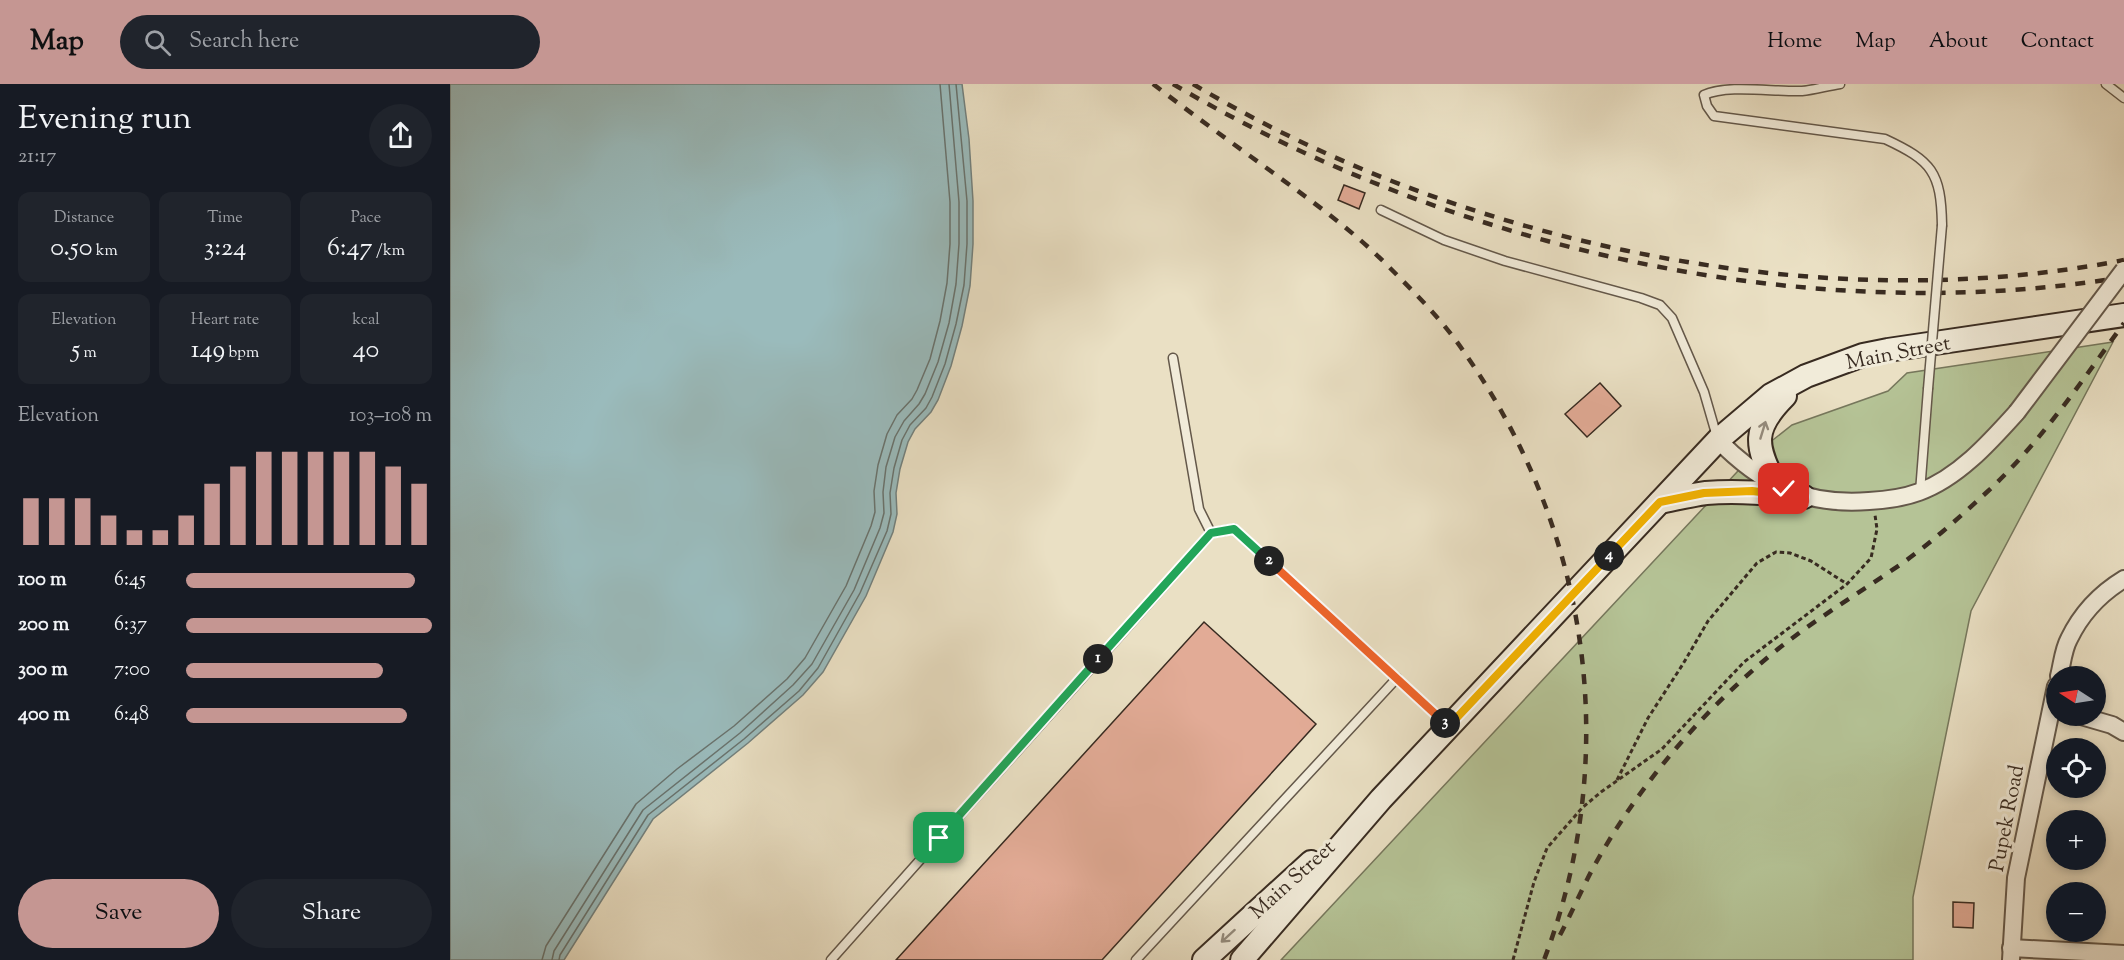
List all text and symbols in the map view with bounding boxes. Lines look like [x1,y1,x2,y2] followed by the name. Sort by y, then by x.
[120,15,540,69] search box
[30,22,84,62] text: Map
[141,26,174,59] icon: search
[189,26,299,58] text: Search here
[1767,27,1822,57] text: Home
[1855,27,1896,57] text: Map
[1929,27,1988,57] text: About
[2021,27,2094,57] text: Contact
[18,96,192,144] text: Evening run
[369,104,432,167] button: share
[18,143,56,172] text: 21:17
[54,207,114,230] text: Distance
[207,207,243,230] text: Time
[351,207,381,230] text: Pace
[50,230,92,267] text: 0.50
[204,230,246,267] text: 3:24
[327,230,373,267] text: 6:47
[92,240,118,263] text: km
[373,240,405,263] text: /km
[52,309,116,332] text: Elevation
[191,309,259,332] text: Heart rate
[352,309,380,332] text: kcal
[1843,329,1953,379] street label: Main Street
[71,332,80,369] text: 5
[191,332,225,369] text: 149
[353,332,379,369] text: 40
[80,342,97,365] text: m
[225,342,259,365] text: bpm
[18,402,99,431] text: Elevation
[349,402,432,431] text: 103–108 m
[1758,421,1769,440] one-way arrow
[1758,463,1809,514] pin
[1767,472,1800,505] icon: check
[1594,541,1624,571] pin: 4
[1605,544,1613,567] text: 4
[1254,546,1284,576] pin: 2
[1265,549,1273,572] text: 2
[18,566,67,595] text: 100 m
[114,566,146,595] text: 6:45
[18,611,69,640] text: 200 m
[114,611,147,640] text: 6:37
[1083,644,1113,674] pin: 1
[1095,647,1101,670] text: 1
[18,656,68,685] text: 300 m
[114,656,150,685] text: 7:00
[2046,666,2106,726] north arrow
[2046,666,2106,942] map controls
[18,701,70,730] text: 400 m
[114,701,149,730] text: 6:48
[1430,708,1460,738] pin: 3
[1442,711,1448,734] text: 3
[2046,738,2106,798] button: locate
[1983,762,2033,874] street label: Pupek Road
[2046,810,2106,870] button: +
[913,812,964,863] pin
[922,821,955,854] icon: arrive
[1244,834,1343,927] street label: Main Street
[18,879,219,948] button: Save
[231,879,432,948] button: Share
[2046,882,2106,942] button: −
[1221,929,1236,943] one-way arrow

